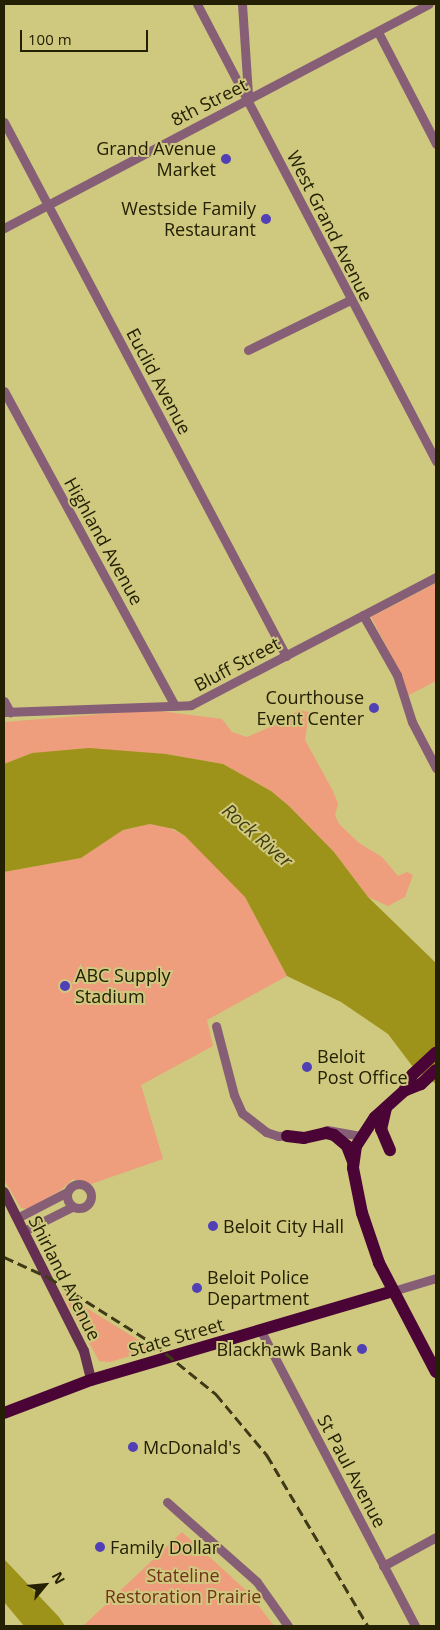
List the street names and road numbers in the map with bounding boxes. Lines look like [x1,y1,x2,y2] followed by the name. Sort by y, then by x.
[167,74,251,130] street label: 8th Street
[283,147,377,305] street label: West Grand Avenue
[122,324,196,438] street label: Euclid Avenue
[60,473,148,609] street label: Highland Avenue
[190,632,284,696] street label: Bluff Street
[24,1212,106,1344] street label: Shirland Avenue
[126,1313,226,1361] street label: State Street
[313,1411,391,1531] street label: St Paul Avenue

